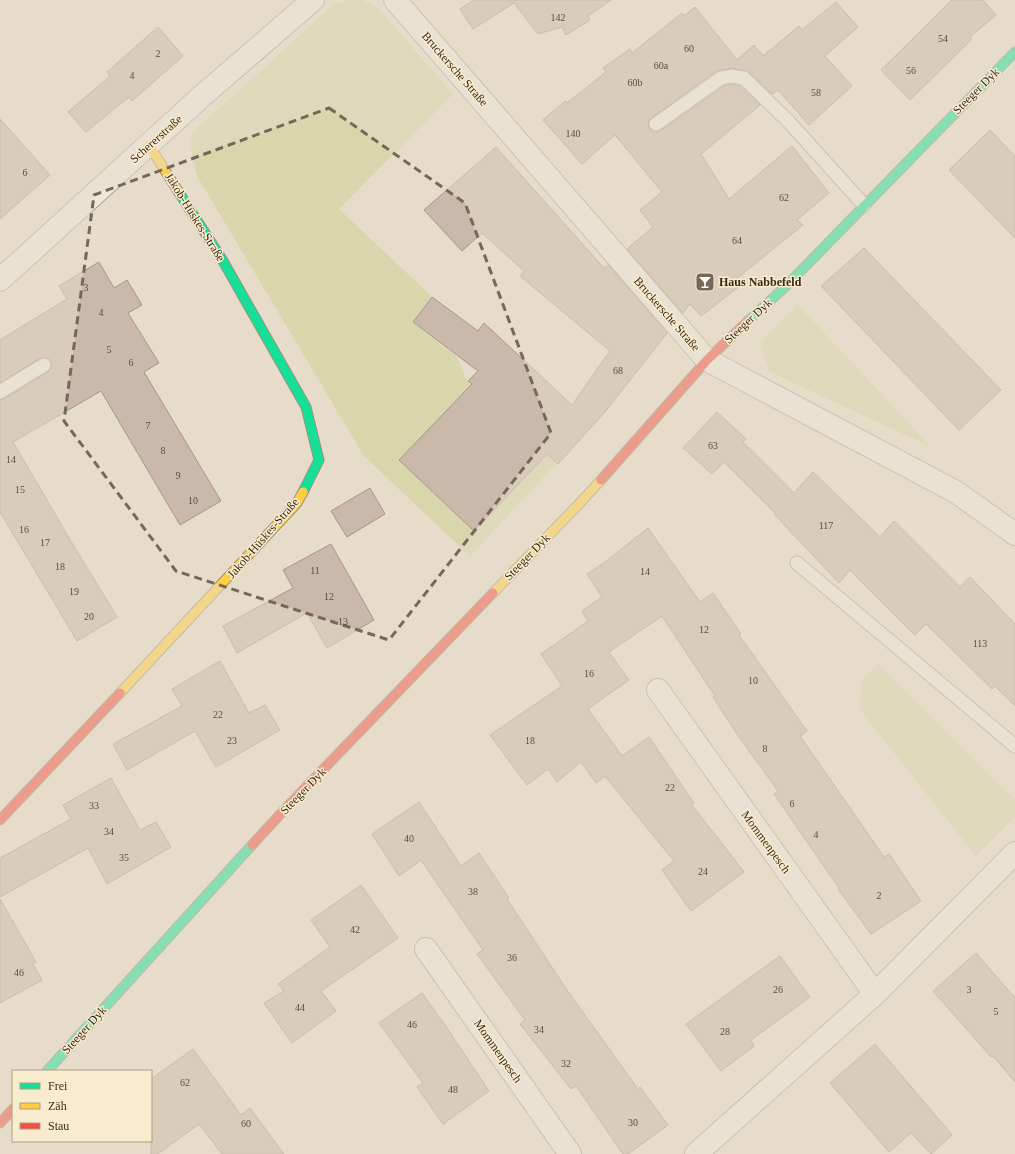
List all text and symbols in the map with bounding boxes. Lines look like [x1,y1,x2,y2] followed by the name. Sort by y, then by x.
[551,12,566,23] house number: 142
[419,29,491,109] street label: Bruckersche Straße
[938,33,948,44] house number: 54
[684,43,694,54] house number: 60
[156,48,161,59] house number: 2
[654,60,669,71] house number: 60a
[906,65,916,76] house number: 56
[950,65,1002,117] street label: Steeger Dyk
[130,70,135,81] house number: 4
[628,77,643,88] house number: 60b
[811,87,821,98] house number: 58
[127,112,185,166] street label: Schererstraße
[566,128,581,139] house number: 140
[23,167,28,178] house number: 6
[162,170,228,264] street label: Jakob-Hüskes-Straße
[779,192,789,203] house number: 62
[732,235,742,246] house number: 64
[694,271,716,293] bar icon: Haus Nabbefeld
[631,274,703,354] street label: Bruckersche Straße
[719,275,802,289] place label: Haus Nabbefeld
[84,282,89,293] house number: 3
[721,296,775,346] street label: Steeger Dyk
[99,307,104,318] house number: 4
[107,344,112,355] house number: 5
[129,357,134,368] house number: 6
[613,365,623,376] house number: 68
[146,420,151,431] house number: 7
[708,440,718,451] house number: 63
[161,445,166,456] house number: 8
[6,454,16,465] house number: 14
[176,470,181,481] house number: 9
[15,484,25,495] house number: 15
[188,495,198,506] house number: 10
[224,495,302,581] street label: Jakob-Hüskes-Straße
[819,520,833,531] house number: 117
[19,524,29,535] house number: 16
[501,531,553,583] street label: Steeger Dyk
[40,537,50,548] house number: 17
[55,561,65,572] house number: 18
[310,565,320,576] house number: 11
[640,566,650,577] house number: 14
[69,586,79,597] house number: 19
[324,591,334,602] house number: 12
[84,611,94,622] house number: 20
[338,616,348,627] house number: 13
[699,624,709,635] house number: 12
[973,638,987,649] house number: 113
[584,668,594,679] house number: 16
[748,675,758,686] house number: 10
[213,709,223,720] house number: 22
[227,735,237,746] house number: 23
[525,735,535,746] house number: 18
[763,743,768,754] house number: 8
[277,765,329,817] street label: Steeger Dyk
[665,782,675,793] house number: 22
[790,798,795,809] house number: 6
[89,800,99,811] house number: 33
[739,808,793,876] street label: Mommenpesch
[104,826,114,837] house number: 34
[814,829,819,840] house number: 4
[404,833,414,844] house number: 40
[119,852,129,863] house number: 35
[698,866,708,877] house number: 24
[468,886,478,897] house number: 38
[877,890,882,901] house number: 2
[350,924,360,935] house number: 42
[507,952,517,963] house number: 36
[14,967,24,978] house number: 46
[773,984,783,995] house number: 26
[967,984,972,995] house number: 3
[295,1002,305,1013] house number: 44
[59,1003,109,1057] street label: Steeger Dyk
[994,1006,999,1017] house number: 5
[471,1017,525,1085] street label: Mommenpesch
[407,1019,417,1030] house number: 46
[534,1024,544,1035] house number: 34
[720,1026,730,1037] house number: 28
[561,1058,571,1069] house number: 32
[12,1070,152,1142] legend
[180,1077,190,1088] house number: 62
[48,1079,68,1093] text: Frei
[448,1084,458,1095] house number: 48
[48,1099,67,1113] text: Zäh
[628,1117,638,1128] house number: 30
[241,1118,251,1129] house number: 60
[48,1119,69,1133] text: Stau

